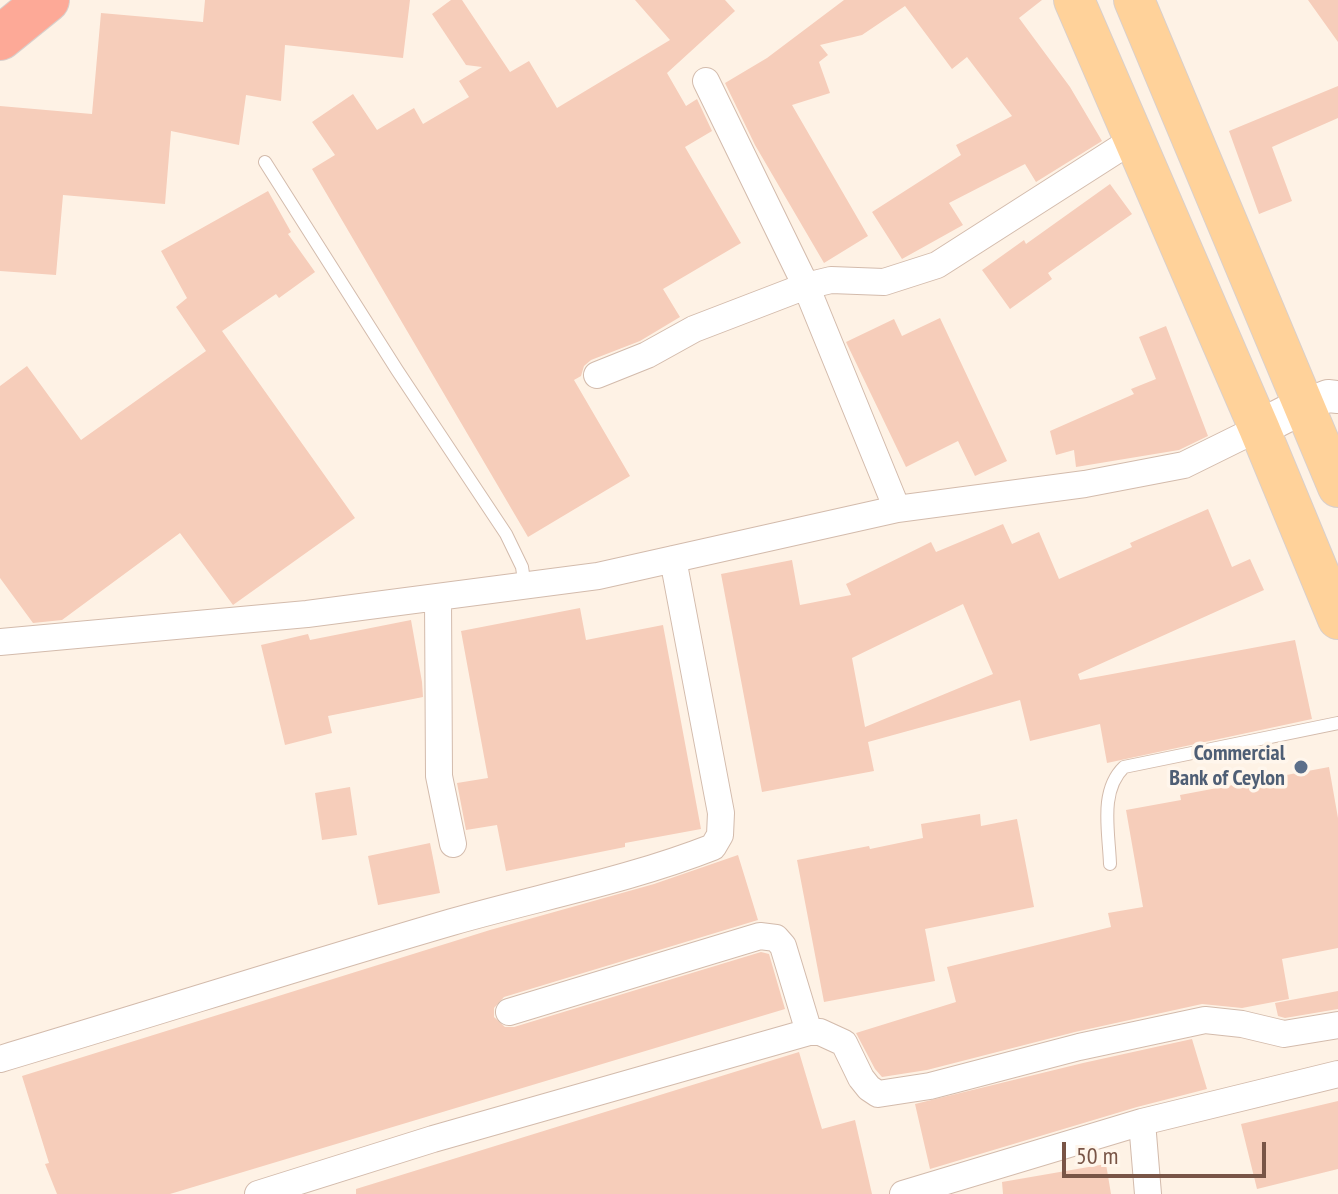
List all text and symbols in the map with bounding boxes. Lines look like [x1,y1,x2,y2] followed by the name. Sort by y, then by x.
[1169,741,1285,792] place label: Commercial Bank of Ceylon
[1292,758,1310,776] marker: Commercial Bank of Ceylon
[1066,1126,1270,1176] scale bar
[1076,1140,1118,1171] text: 50 m

